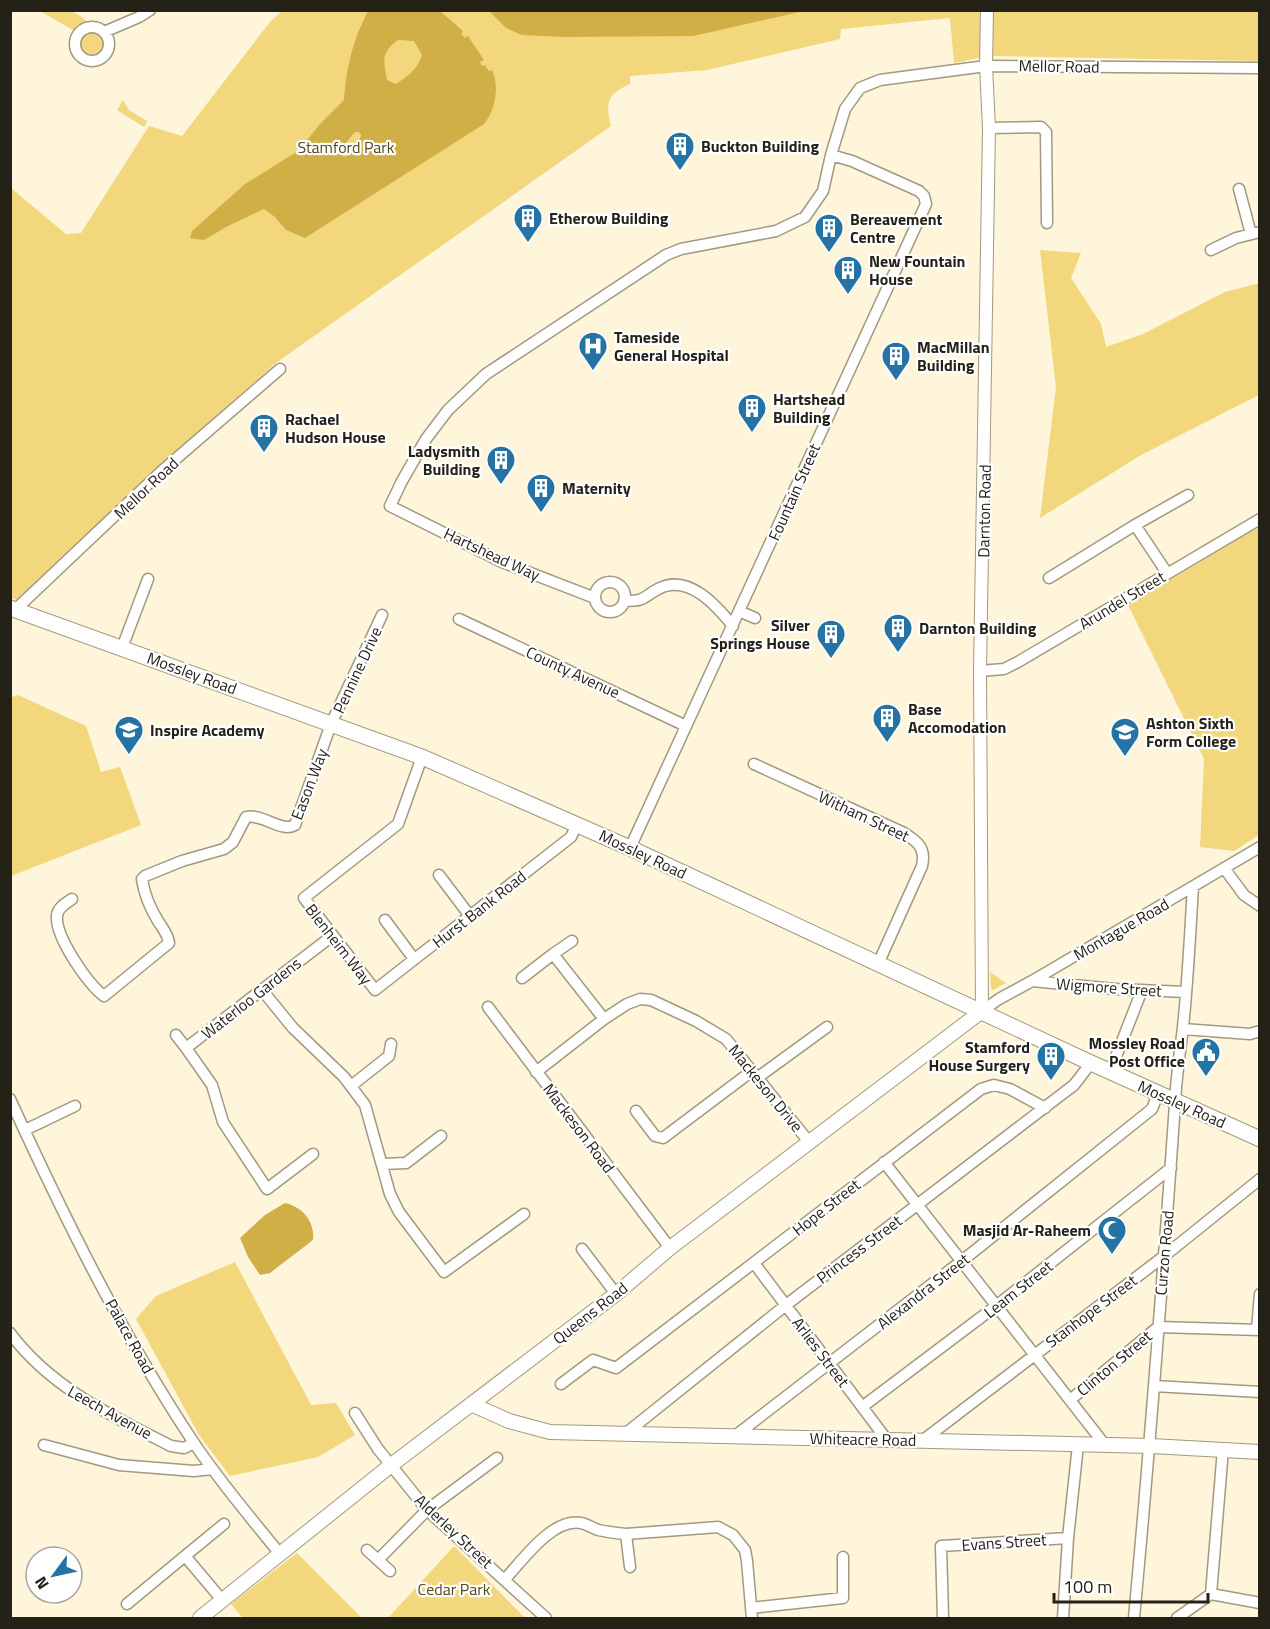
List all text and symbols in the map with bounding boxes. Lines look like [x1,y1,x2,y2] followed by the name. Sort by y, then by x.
[1018,53,1100,79] street label: Mellor Road
[664,130,696,172] building icon: Buckton Building
[701,134,819,158] place label: Buckton Building
[297,135,395,159] park label: Stamford Park
[512,202,544,244] building icon: Etherow Building
[549,206,669,230] place label: Etherow Building
[850,207,943,249] place label: Bereavement Centre
[813,212,845,254] building icon: Bereavement Centre
[869,249,965,291] place label: New Fountain House
[832,254,864,296] building icon: New Fountain House
[614,325,729,367] place label: Tameside General Hospital
[577,330,609,372] hospital icon: Tameside General Hospital
[917,335,990,377] place label: MacMillan Building
[880,340,912,382] building icon: MacMillan Building
[773,387,845,429] place label: Hartshead Building
[736,392,768,434] building icon: Hartshead Building
[285,407,386,449] place label: Rachael Hudson House
[248,412,280,454] building icon: Rachael Hudson House
[408,439,480,481] place label: Ladysmith Building
[762,439,826,544] street label: Fountain Street
[485,444,517,486] building icon: Ladysmith Building
[108,452,184,524] street label: Mellor Road
[971,464,997,558] street label: Darnton Road
[525,472,557,514] building icon: Maternity
[562,476,631,500] place label: Maternity
[440,521,544,587] street label: Hartshead Way
[1074,564,1170,635] street label: Arundel Street
[882,612,914,654] building icon: Darnton Building
[710,613,810,655] place label: Silver Springs House
[919,616,1037,640] place label: Darnton Building
[815,618,847,660] building icon: Silver Springs House
[326,623,388,717] street label: Pennine Drive
[522,640,624,704] street label: County Avenue
[144,646,240,700] street label: Mossley Road
[908,697,1006,739] place label: Base Accomodation
[871,702,903,744] building icon: Base Accomodation
[1146,711,1236,753] place label: Ashton Sixth Form College
[113,714,145,756] school or university icon: Inspire Academy
[1109,716,1141,758] school or university icon: Ashton Sixth Form College
[150,718,265,742] place label: Inspire Academy
[284,745,334,823] street label: Eason Way
[814,784,914,848] street label: Witham Street
[595,823,691,885] street label: Mossley Road
[427,865,531,953] street label: Hurst Bank Road
[1069,892,1173,966] street label: Montague Road
[300,898,378,990] street label: Blenheim Way
[196,951,306,1045] street label: Waterloo Gardens
[1055,971,1163,1003] street label: Wigmore Street
[1089,1031,1185,1073] place label: Mossley Road Post Office
[929,1035,1030,1077] place label: Stamford House Surgery
[1190,1036,1222,1078] public building icon: Mossley Road Post Office
[723,1039,809,1137] street label: Mackeson Drive
[1035,1040,1067,1082] building icon: Stamford House Surgery
[1134,1074,1230,1134] street label: Mossley Road
[537,1078,621,1178] street label: Mackeson Road
[787,1173,865,1241] street label: Hope Street
[811,1209,907,1289] street label: Princess Street
[1148,1210,1180,1296] street label: Curzon Road
[1096,1214,1128,1256] mosque icon: Masjid Ar-Raheem
[963,1218,1091,1242] place label: Masjid Ar-Raheem
[872,1247,975,1335] street label: Alexandra Street
[978,1254,1058,1324] street label: Leam Street
[1040,1268,1142,1353] street label: Stanhope Street
[547,1276,633,1350] street label: Queens Road
[100,1294,160,1378] street label: Palace Road
[787,1312,856,1392] street label: Arlies Street
[1071,1324,1157,1402] street label: Clinton Street
[64,1379,156,1445] street label: Leech Avenue
[810,1426,916,1452] street label: Whiteacre Road
[409,1488,499,1574] street label: Alderley Street
[961,1527,1048,1557] street label: Evans Street
[24,1545,84,1605] north arrow
[1054,1566,1208,1604] scale bar
[28,1572,55,1594] text: N
[1063,1573,1112,1600] text: 100 m
[418,1577,491,1601] park label: Cedar Park

